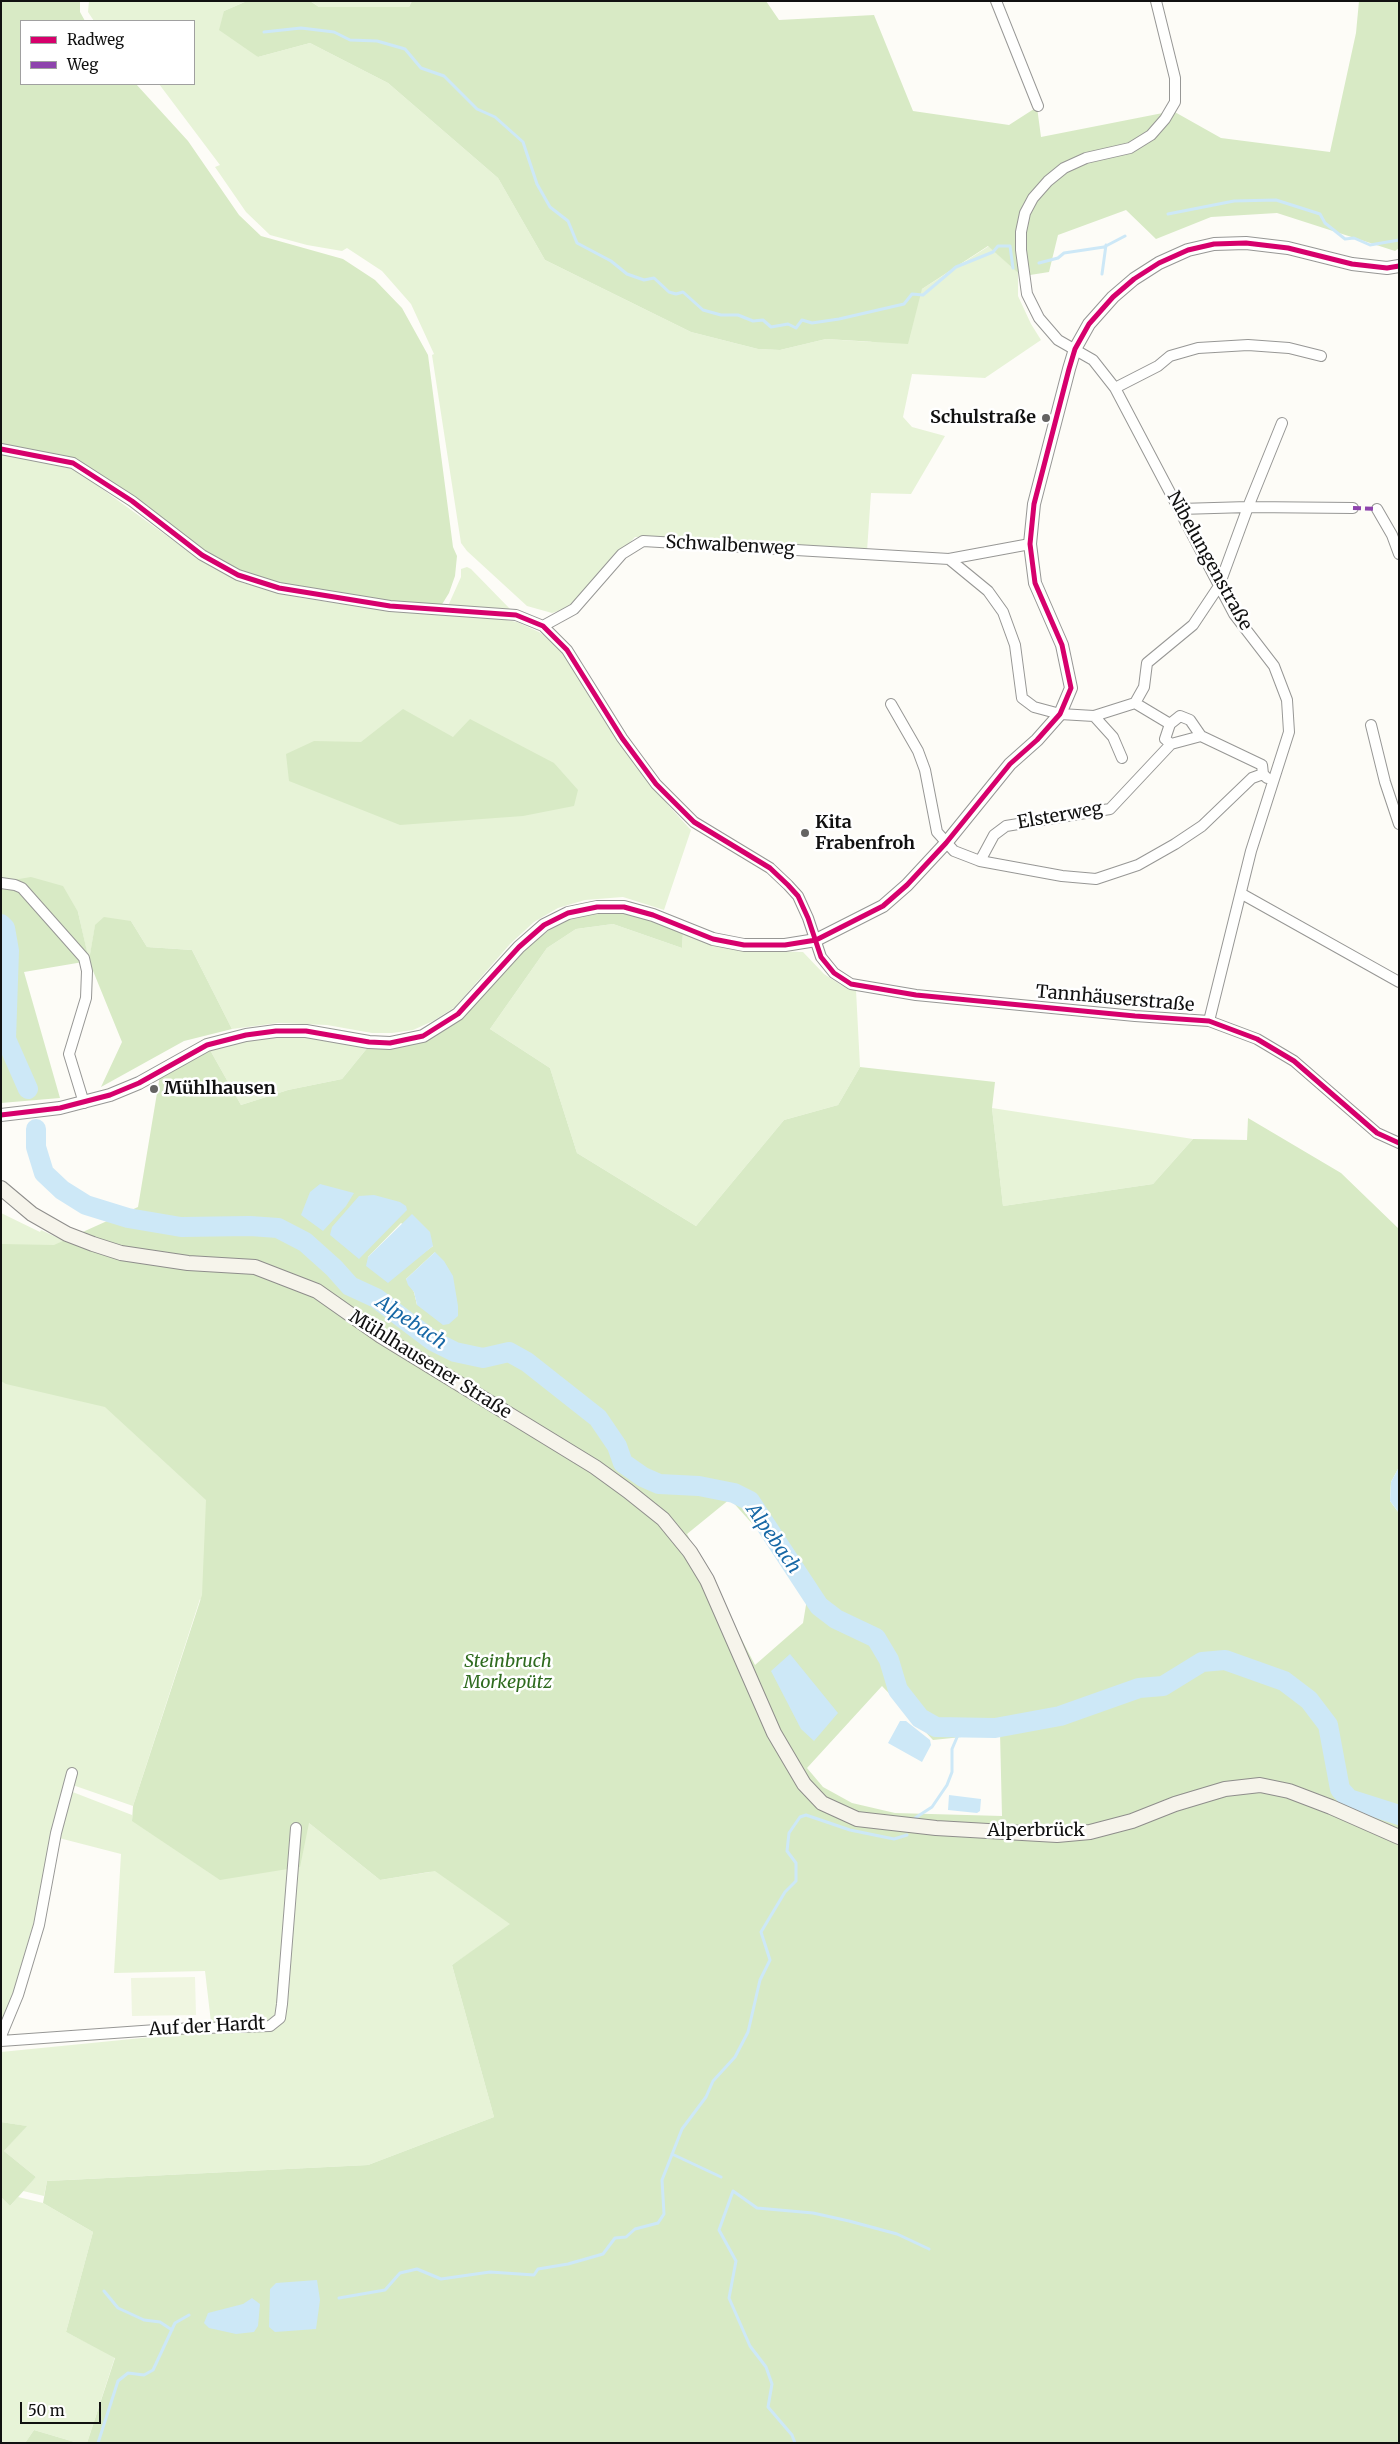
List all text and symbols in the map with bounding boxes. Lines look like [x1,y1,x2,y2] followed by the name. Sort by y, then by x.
[20,20,195,85] legend
[67,30,124,49] text: Radweg
[67,55,98,74] text: Weg
[930,407,1036,429] place label: Schulstraße
[1040,412,1052,424] marker: Schulstraße
[1162,488,1256,634] street label: Nibelungenstraße
[665,532,795,560] street label: Schwalbenweg
[1016,798,1104,834] street label: Elsterweg
[815,812,915,854] place label: Kita Frabenfroh
[799,827,811,839] marker: Kita Frabenfroh
[1035,981,1195,1017] street label: Tannhäuserstraße
[164,1078,276,1100] place label: Mühlhausen
[148,1083,160,1095] marker: Mühlhausen
[371,1291,451,1355] water label: Alpebach
[345,1306,515,1424] street label: Mühlhausener Straße
[741,1500,805,1578] water label: Alpebach
[464,1651,552,1694] park label: Steinbruch Morkepütz
[987,1820,1085,1842] street label: Alperbrück
[148,2013,266,2041] street label: Auf der Hardt
[22,2392,104,2424] scale bar
[28,2401,65,2420] text: 50 m

